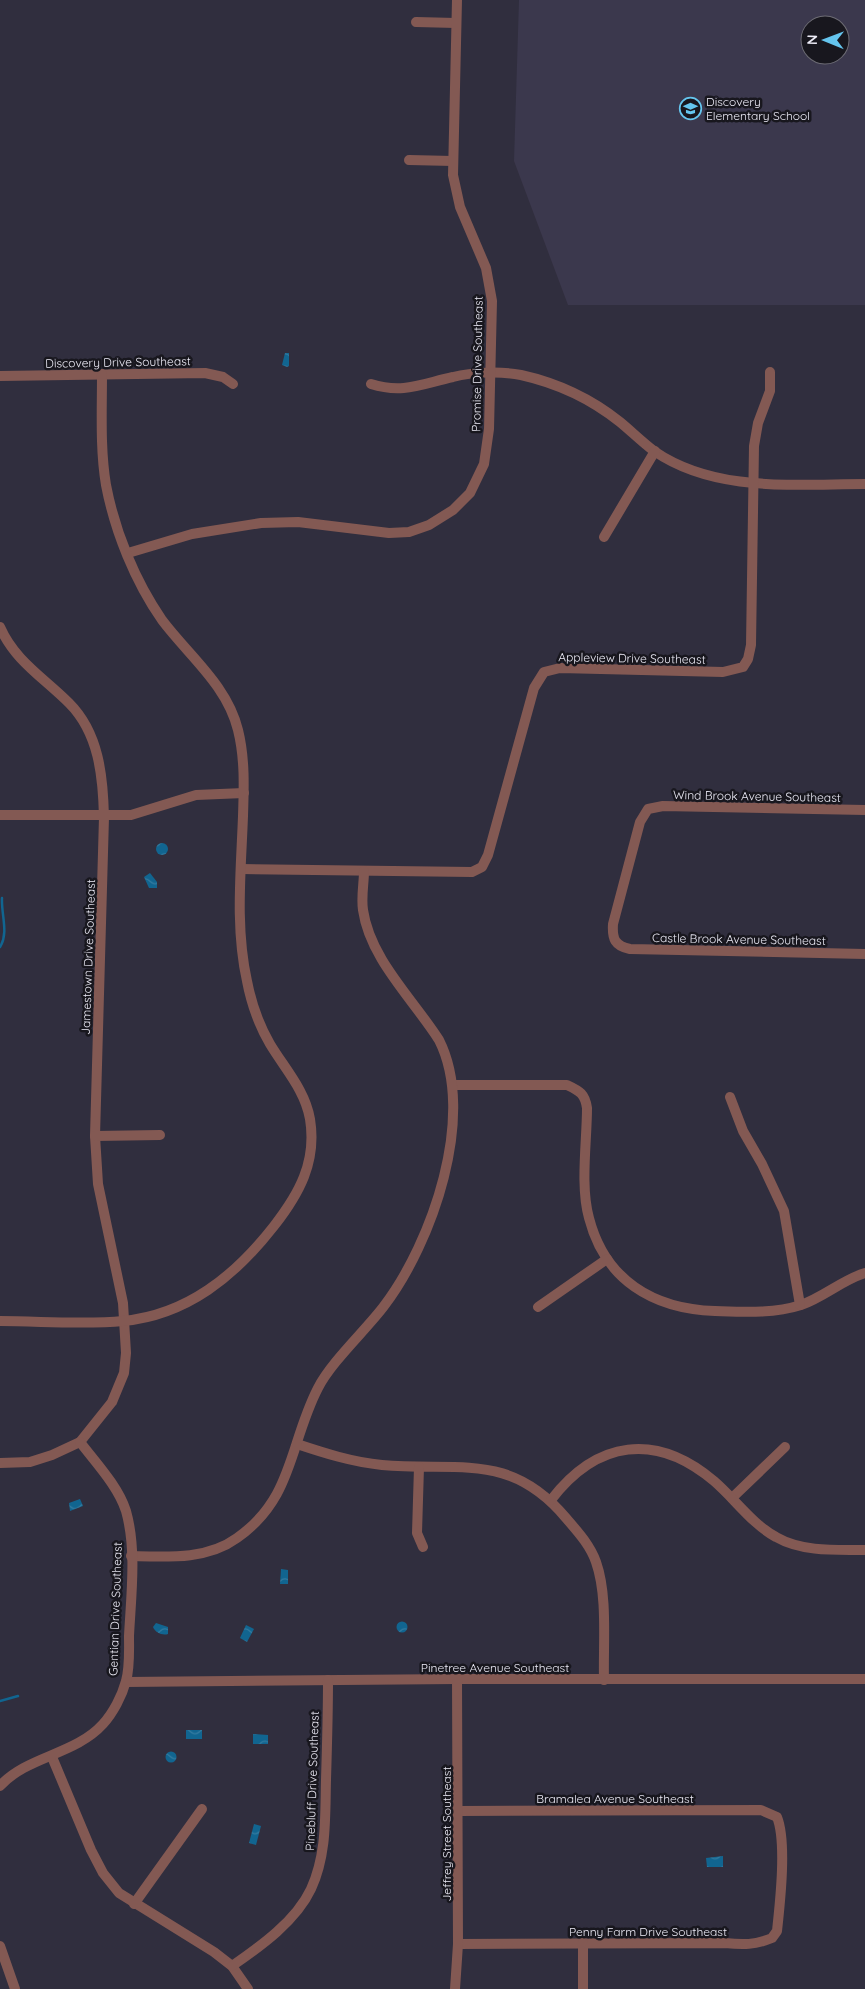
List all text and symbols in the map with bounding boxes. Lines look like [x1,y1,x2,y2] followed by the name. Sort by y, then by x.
[800,15,850,65] north arrow
[803,34,821,45] text: N
[706,94,810,123] place label: Discovery Elementary School
[678,96,702,120] school or university icon: Discovery Elementary School
[468,296,486,432] street label: Promise Drive Southeast
[45,353,191,371] street label: Discovery Drive Southeast
[558,649,706,667] street label: Appleview Drive Southeast
[673,787,841,805] street label: Wind Brook Avenue Southeast
[78,879,98,1035] street label: Jamestown Drive Southeast
[652,930,826,948] street label: Castle Brook Avenue Southeast
[105,1542,125,1676] street label: Gentian Drive Southeast
[421,1660,569,1675] street label: Pinetree Avenue Southeast
[302,1711,322,1851] street label: Pinebluff Drive Southeast
[439,1766,454,1902] street label: Jeffrey Street Southeast
[536,1791,694,1806] street label: Bramalea Avenue Southeast
[569,1924,727,1939] street label: Penny Farm Drive Southeast

